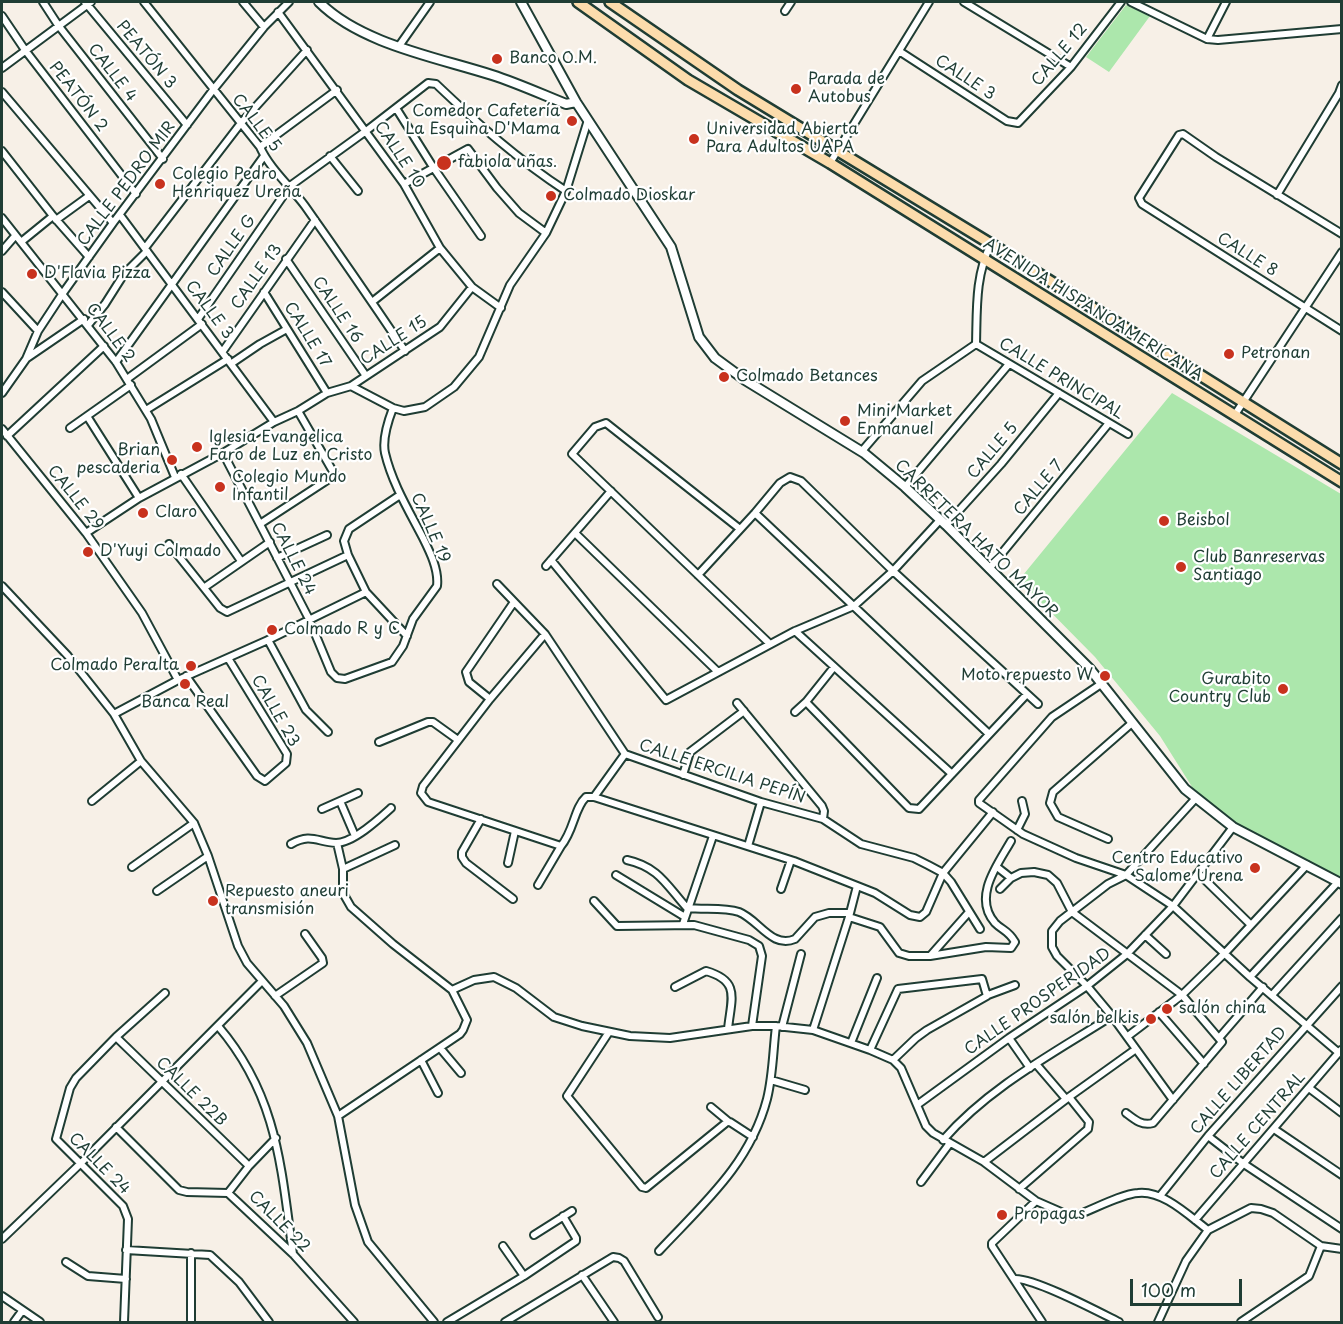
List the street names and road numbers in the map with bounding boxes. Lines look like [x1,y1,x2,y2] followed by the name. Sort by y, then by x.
[112,17,180,93] street label: PEATÓN 3
[1028,20,1092,90] street label: CALLE 12
[83,40,141,106] street label: CALLE 4
[931,51,999,105] street label: CALLE 3
[45,58,111,136] street label: PEATÓN 2
[228,90,284,156] street label: CALLE 5
[74,118,180,250] street label: CALLE PEDRO MIR
[370,118,428,192] street label: CALLE 10
[204,211,260,281] street label: CALLE G
[1213,229,1281,281] street label: CALLE 8
[980,234,1206,386] street label: AVENIDA HISPANOAMERICANA
[227,241,287,313] street label: CALLE 13
[308,273,366,347] street label: CALLE 16
[181,277,237,343] street label: CALLE 3
[279,299,335,371] street label: CALLE 17
[82,300,138,366] street label: CALLE 2
[357,312,431,370] street label: CALLE 15
[995,334,1127,424] street label: CALLE PRINCIPAL
[964,419,1022,483] street label: CALLE 5
[890,456,1062,622] street label: CARRETERA HATO MAYOR
[1010,456,1068,520] street label: CALLE 7
[43,462,107,534] street label: CALLE 29
[406,490,454,566] street label: CALLE 19
[266,519,320,599] street label: CALLE 24
[247,672,303,750] street label: CALLE 23
[636,736,808,808] street label: CALLE ERCILIA PEPÍN
[961,944,1115,1060] street label: CALLE PROSPERIDAD
[1187,1023,1291,1139] street label: CALLE LIBERTAD
[152,1053,230,1131] street label: CALLE 22B
[1206,1068,1310,1184] street label: CALLE CENTRAL
[64,1129,134,1199] street label: CALLE 24
[244,1187,314,1257] street label: CALLE 22

